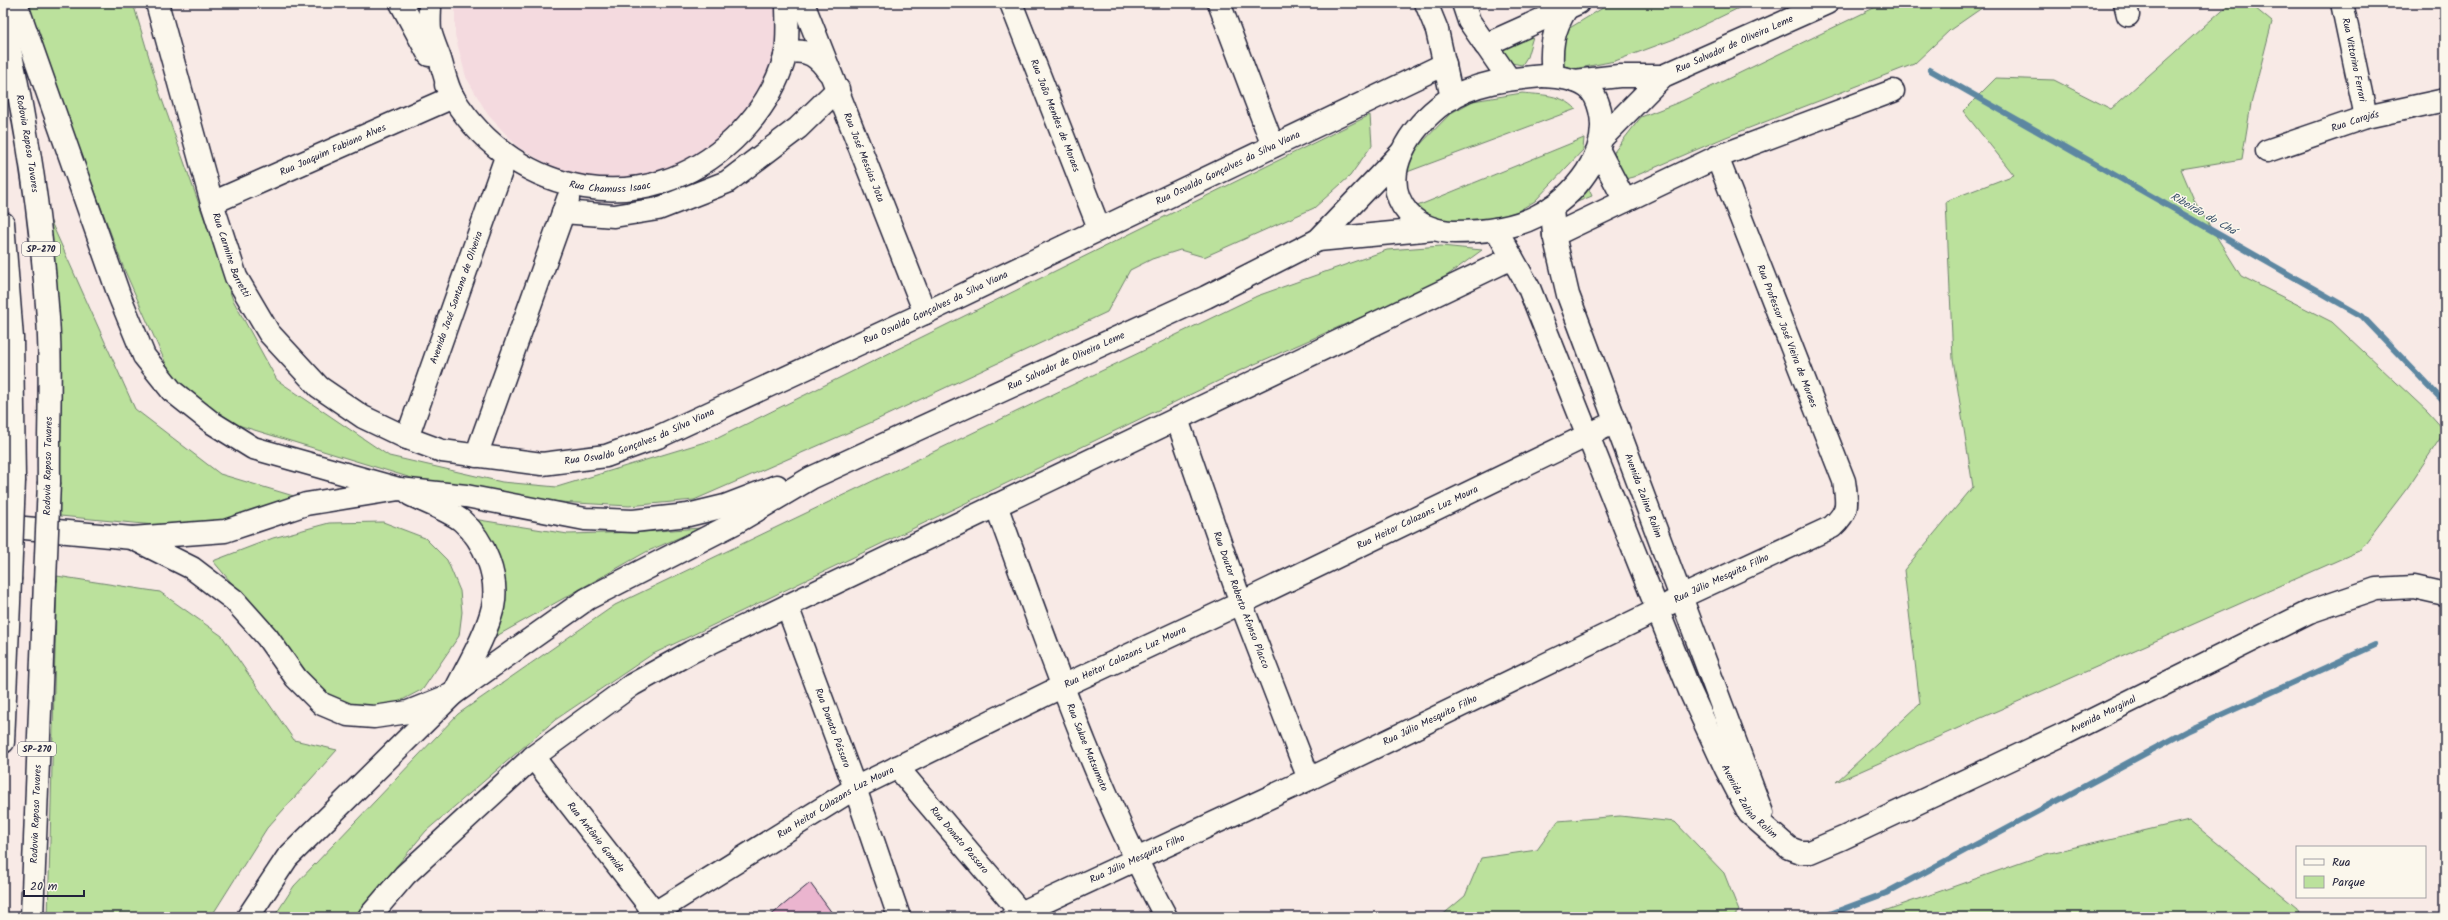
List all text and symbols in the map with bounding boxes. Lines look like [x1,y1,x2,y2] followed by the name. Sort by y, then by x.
[1673,11,1796,78] street label: Rua Salvador de Oliveira Leme
[2337,16,2371,104] street label: Rua Vittorino Ferrari
[1026,57,1085,175] street label: Rua João Mendes de Moraes
[11,93,43,194] street label: Rodovia Raposo Tavares
[2329,106,2381,136] street label: Rua Carajás
[839,110,889,205] street label: Rua José Messias Jota
[277,119,389,180] street label: Rua Joaquim Fabiano Alves
[1153,126,1303,209] street label: Rua Osvaldo Gonçalves da Silva Viana
[568,176,653,197] street label: Rua Chamuss Isaac
[2167,188,2242,241] water label: Ribeirão do Chá
[208,211,255,301] street label: Rua Carmine Barretti
[426,229,487,366] street label: Avenida José Santana de Oliveira
[22,242,60,256] road number: SP-270
[1752,262,1822,411] street label: Rua Professor José Vieira de Moraes
[860,266,1011,349] street label: Rua Osvaldo Gonçalves da Silva Viana
[1005,327,1128,395] street label: Rua Salvador de Oliveira Leme
[563,404,717,469] street label: Rua Osvaldo Gonçalves da Silva Viana
[39,416,57,516] street label: Rodovia Raposo Tavares
[1620,451,1666,540] street label: Avenida Zalina Rolim
[1354,481,1481,554] street label: Rua Heitor Calazans Luz Moura
[1209,529,1274,671] street label: Rua Doutor Roberto Afonso Placco
[1671,549,1772,608] street label: Rua Júlio Mesquita Filho
[1061,622,1189,692] street label: Rua Heitor Calazans Luz Moura
[810,686,855,770] street label: Rua Donato Pássaro
[1380,690,1481,750] street label: Rua Júlio Mesquita Filho
[2068,691,2140,738] street label: Avenida Marginal
[1062,701,1112,794] street label: Rua Sakae Matsumoto
[18,742,56,756] road number: SP-270
[774,762,897,843] street label: Rua Heitor Calazans Luz Moura
[1717,762,1781,842] street label: Avenida Zalina Rolim
[26,764,46,864] street label: Rodovia Raposo Tavares
[563,799,629,877] street label: Rua Antônio Gomide
[926,803,993,878] street label: Rua Donato Passaro
[1087,830,1188,888] street label: Rua Júlio Mesquita Filho
[2296,846,2426,898] legend
[2332,853,2351,872] text: Rua
[24,872,84,898] scale bar
[2332,873,2366,892] text: Parque
[30,877,58,896] text: 20 m

